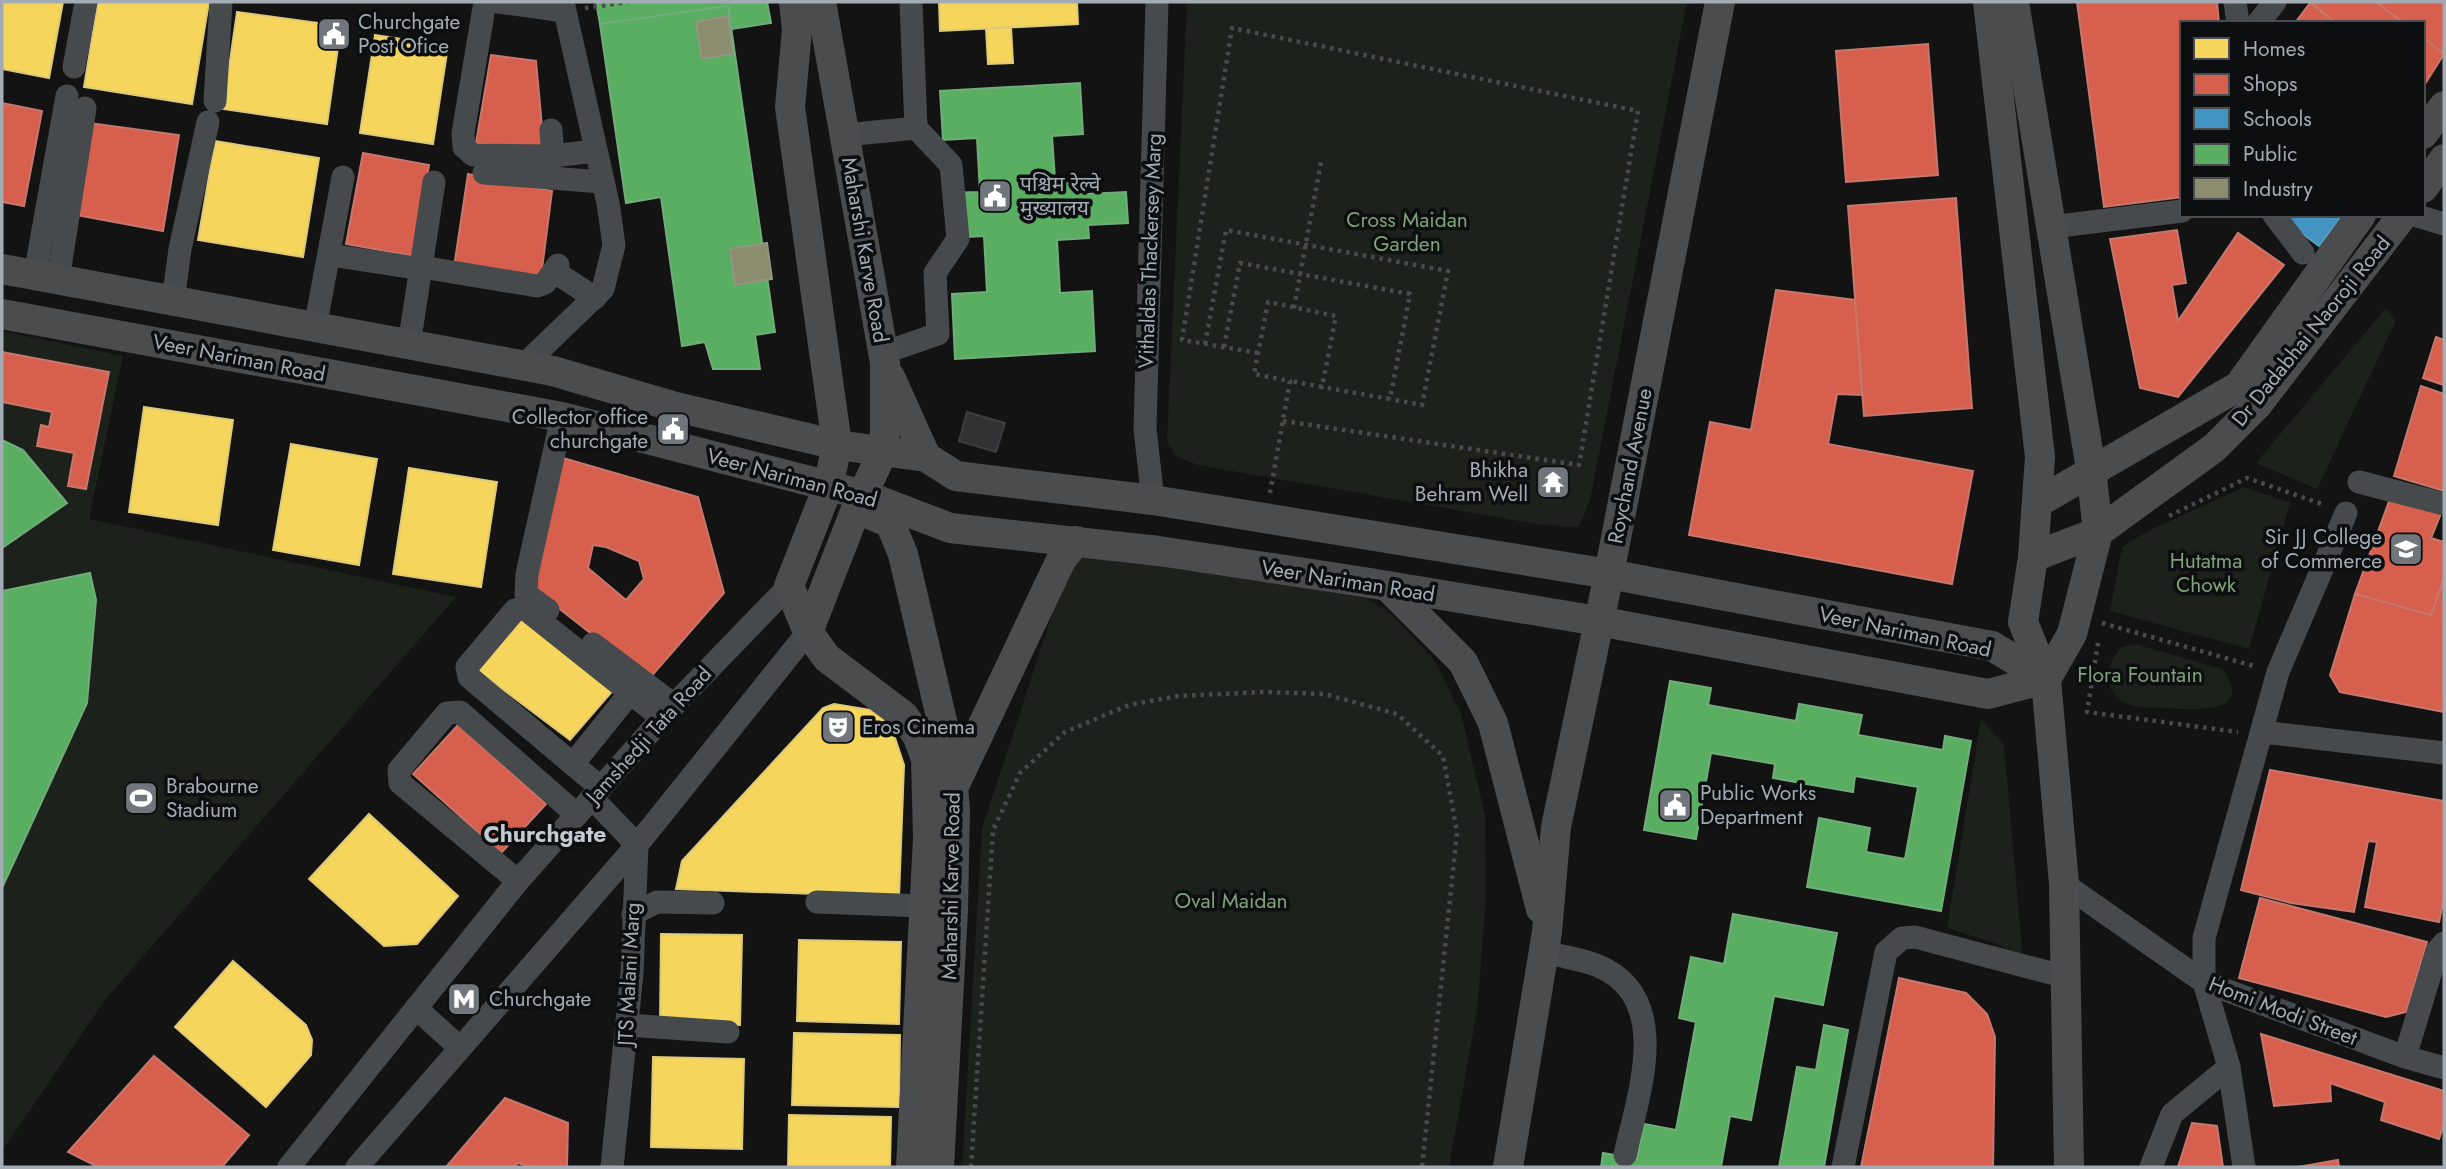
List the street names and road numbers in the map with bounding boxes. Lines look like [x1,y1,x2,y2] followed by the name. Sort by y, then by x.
[1131,133,1169,369] street label: Vithaldas Thackersey Marg
[834,155,896,345] street label: Maharshi Karve Road
[2225,229,2397,433] street label: Dr Dadabhai Naoroji Road
[150,327,328,389] street label: Veer Nariman Road
[1600,386,1660,546] street label: Roychand Avenue
[703,441,881,515] street label: Veer Nariman Road
[1259,552,1437,610] street label: Veer Nariman Road
[1816,599,1994,665] street label: Veer Nariman Road
[577,660,719,812] street label: Jamshedji Tata Road
[934,792,968,980] street label: Maharshi Karve Road
[610,902,648,1049] street label: JTS Malani Marg
[2204,969,2362,1053] street label: Homi Modi Street

